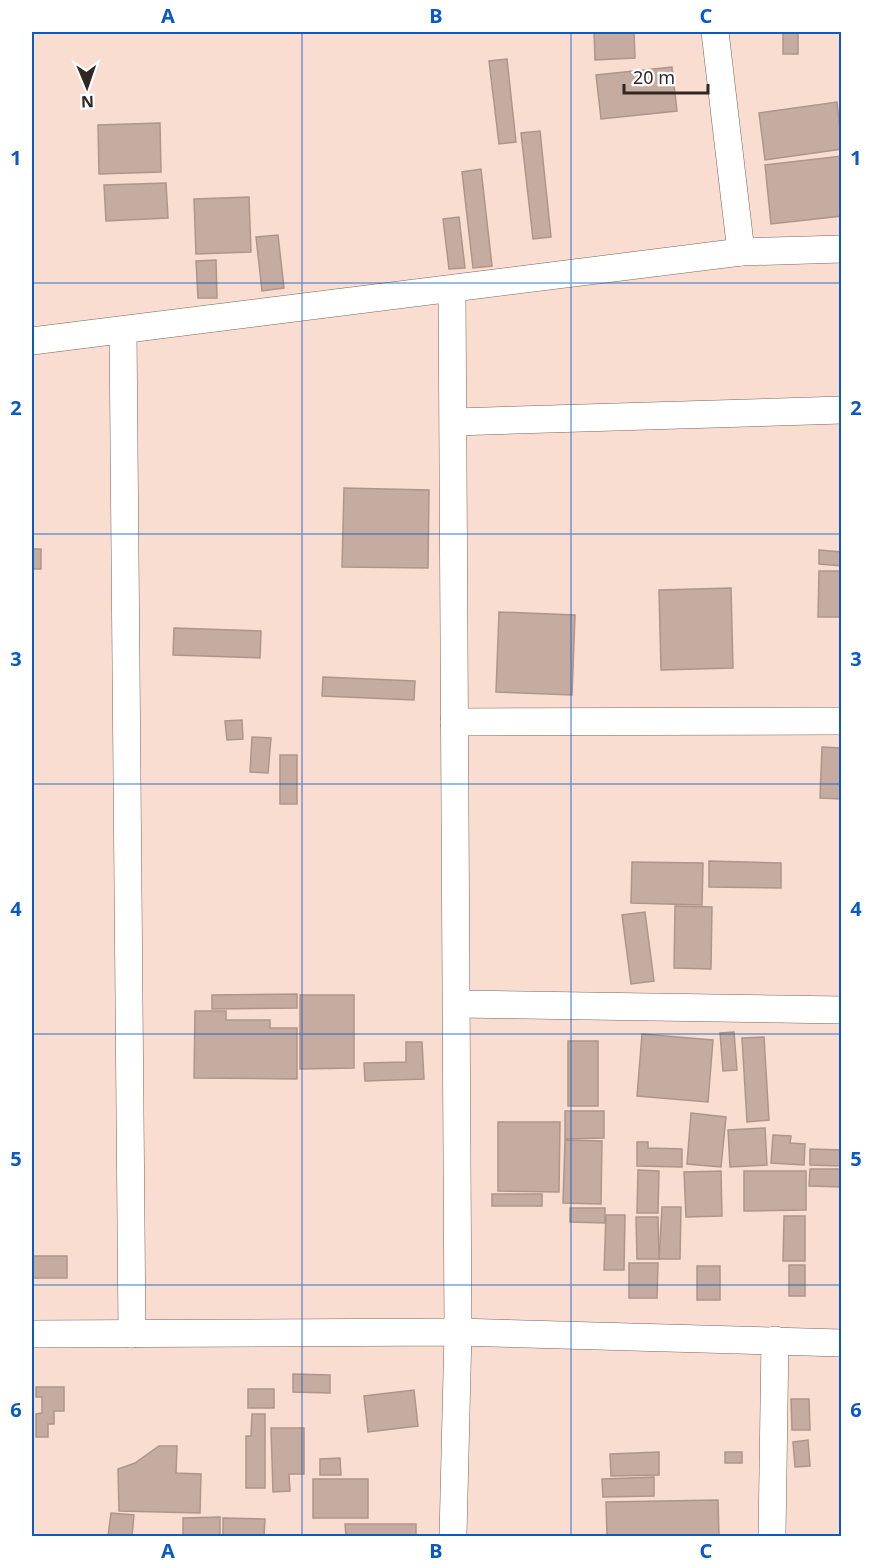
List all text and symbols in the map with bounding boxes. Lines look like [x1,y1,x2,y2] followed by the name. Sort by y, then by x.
[161,2,175,29] text: A
[429,2,443,29] text: B
[700,2,713,29] text: C
[57,57,117,117] north arrow
[624,57,708,95] scale bar
[633,65,675,89] text: 20 m
[81,91,94,113] text: N
[10,144,22,171] text: 1
[850,144,862,171] text: 1
[10,394,22,421] text: 2
[850,394,862,421] text: 2
[10,645,22,672] text: 3
[850,645,862,672] text: 3
[10,895,22,922] text: 4
[850,895,862,922] text: 4
[10,1145,22,1172] text: 5
[850,1145,862,1172] text: 5
[10,1396,22,1423] text: 6
[850,1396,862,1423] text: 6
[161,1537,175,1564] text: A
[429,1537,443,1564] text: B
[700,1537,713,1564] text: C

